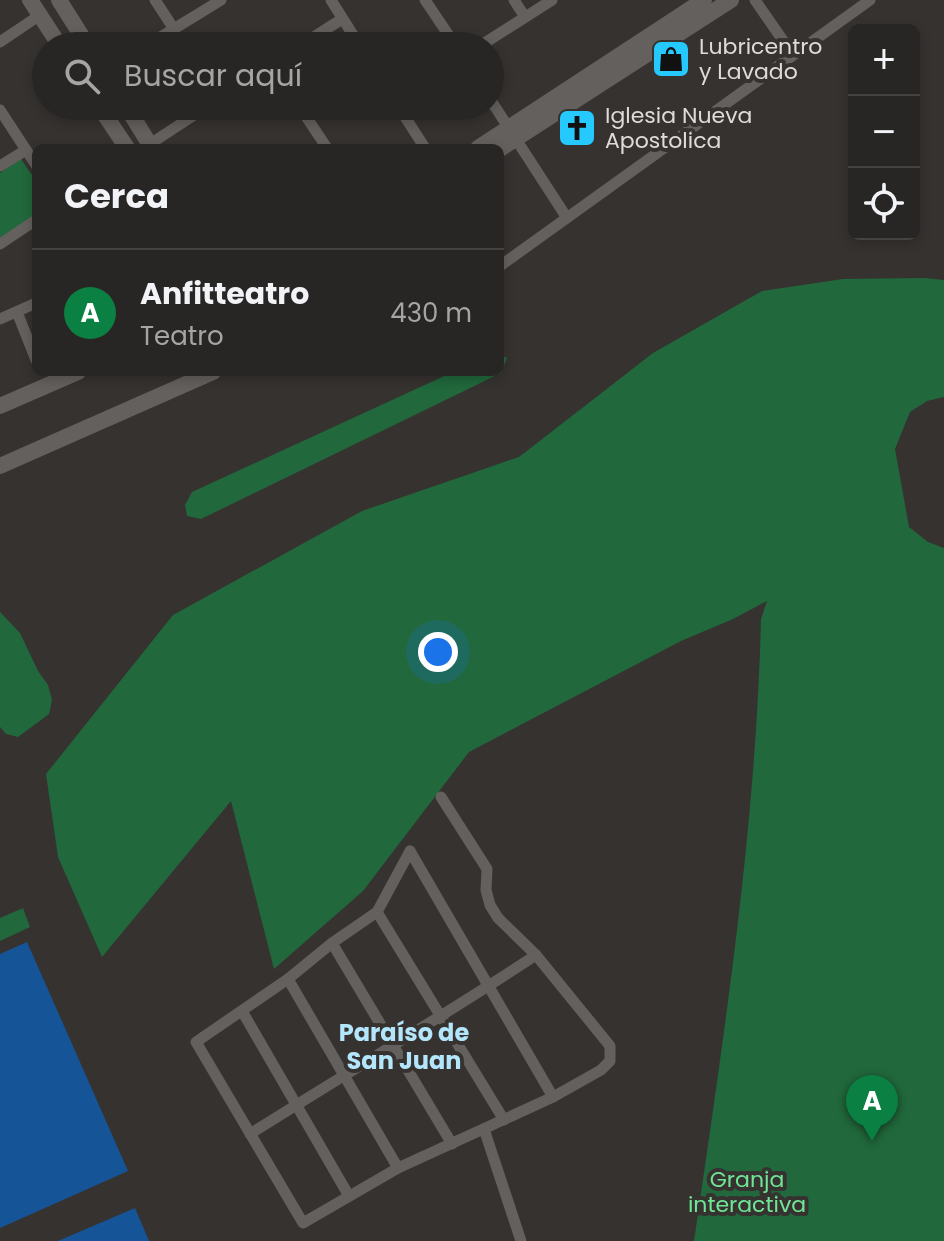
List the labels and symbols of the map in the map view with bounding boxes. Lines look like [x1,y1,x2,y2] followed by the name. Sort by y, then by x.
[699,31,822,87] place label: Lubricentro y Lavado
[650,38,692,80] shop icon: Lubricentro y Lavado
[605,100,752,156] place label: Iglesia Nueva Apostolica
[556,107,598,149] church icon: Iglesia Nueva Apostolica
[418,632,458,672] your location
[339,1016,469,1077] district label: Paraíso de San Juan
[846,1075,898,1141] pin: A
[688,1164,806,1220] park label: Granja interactiva

